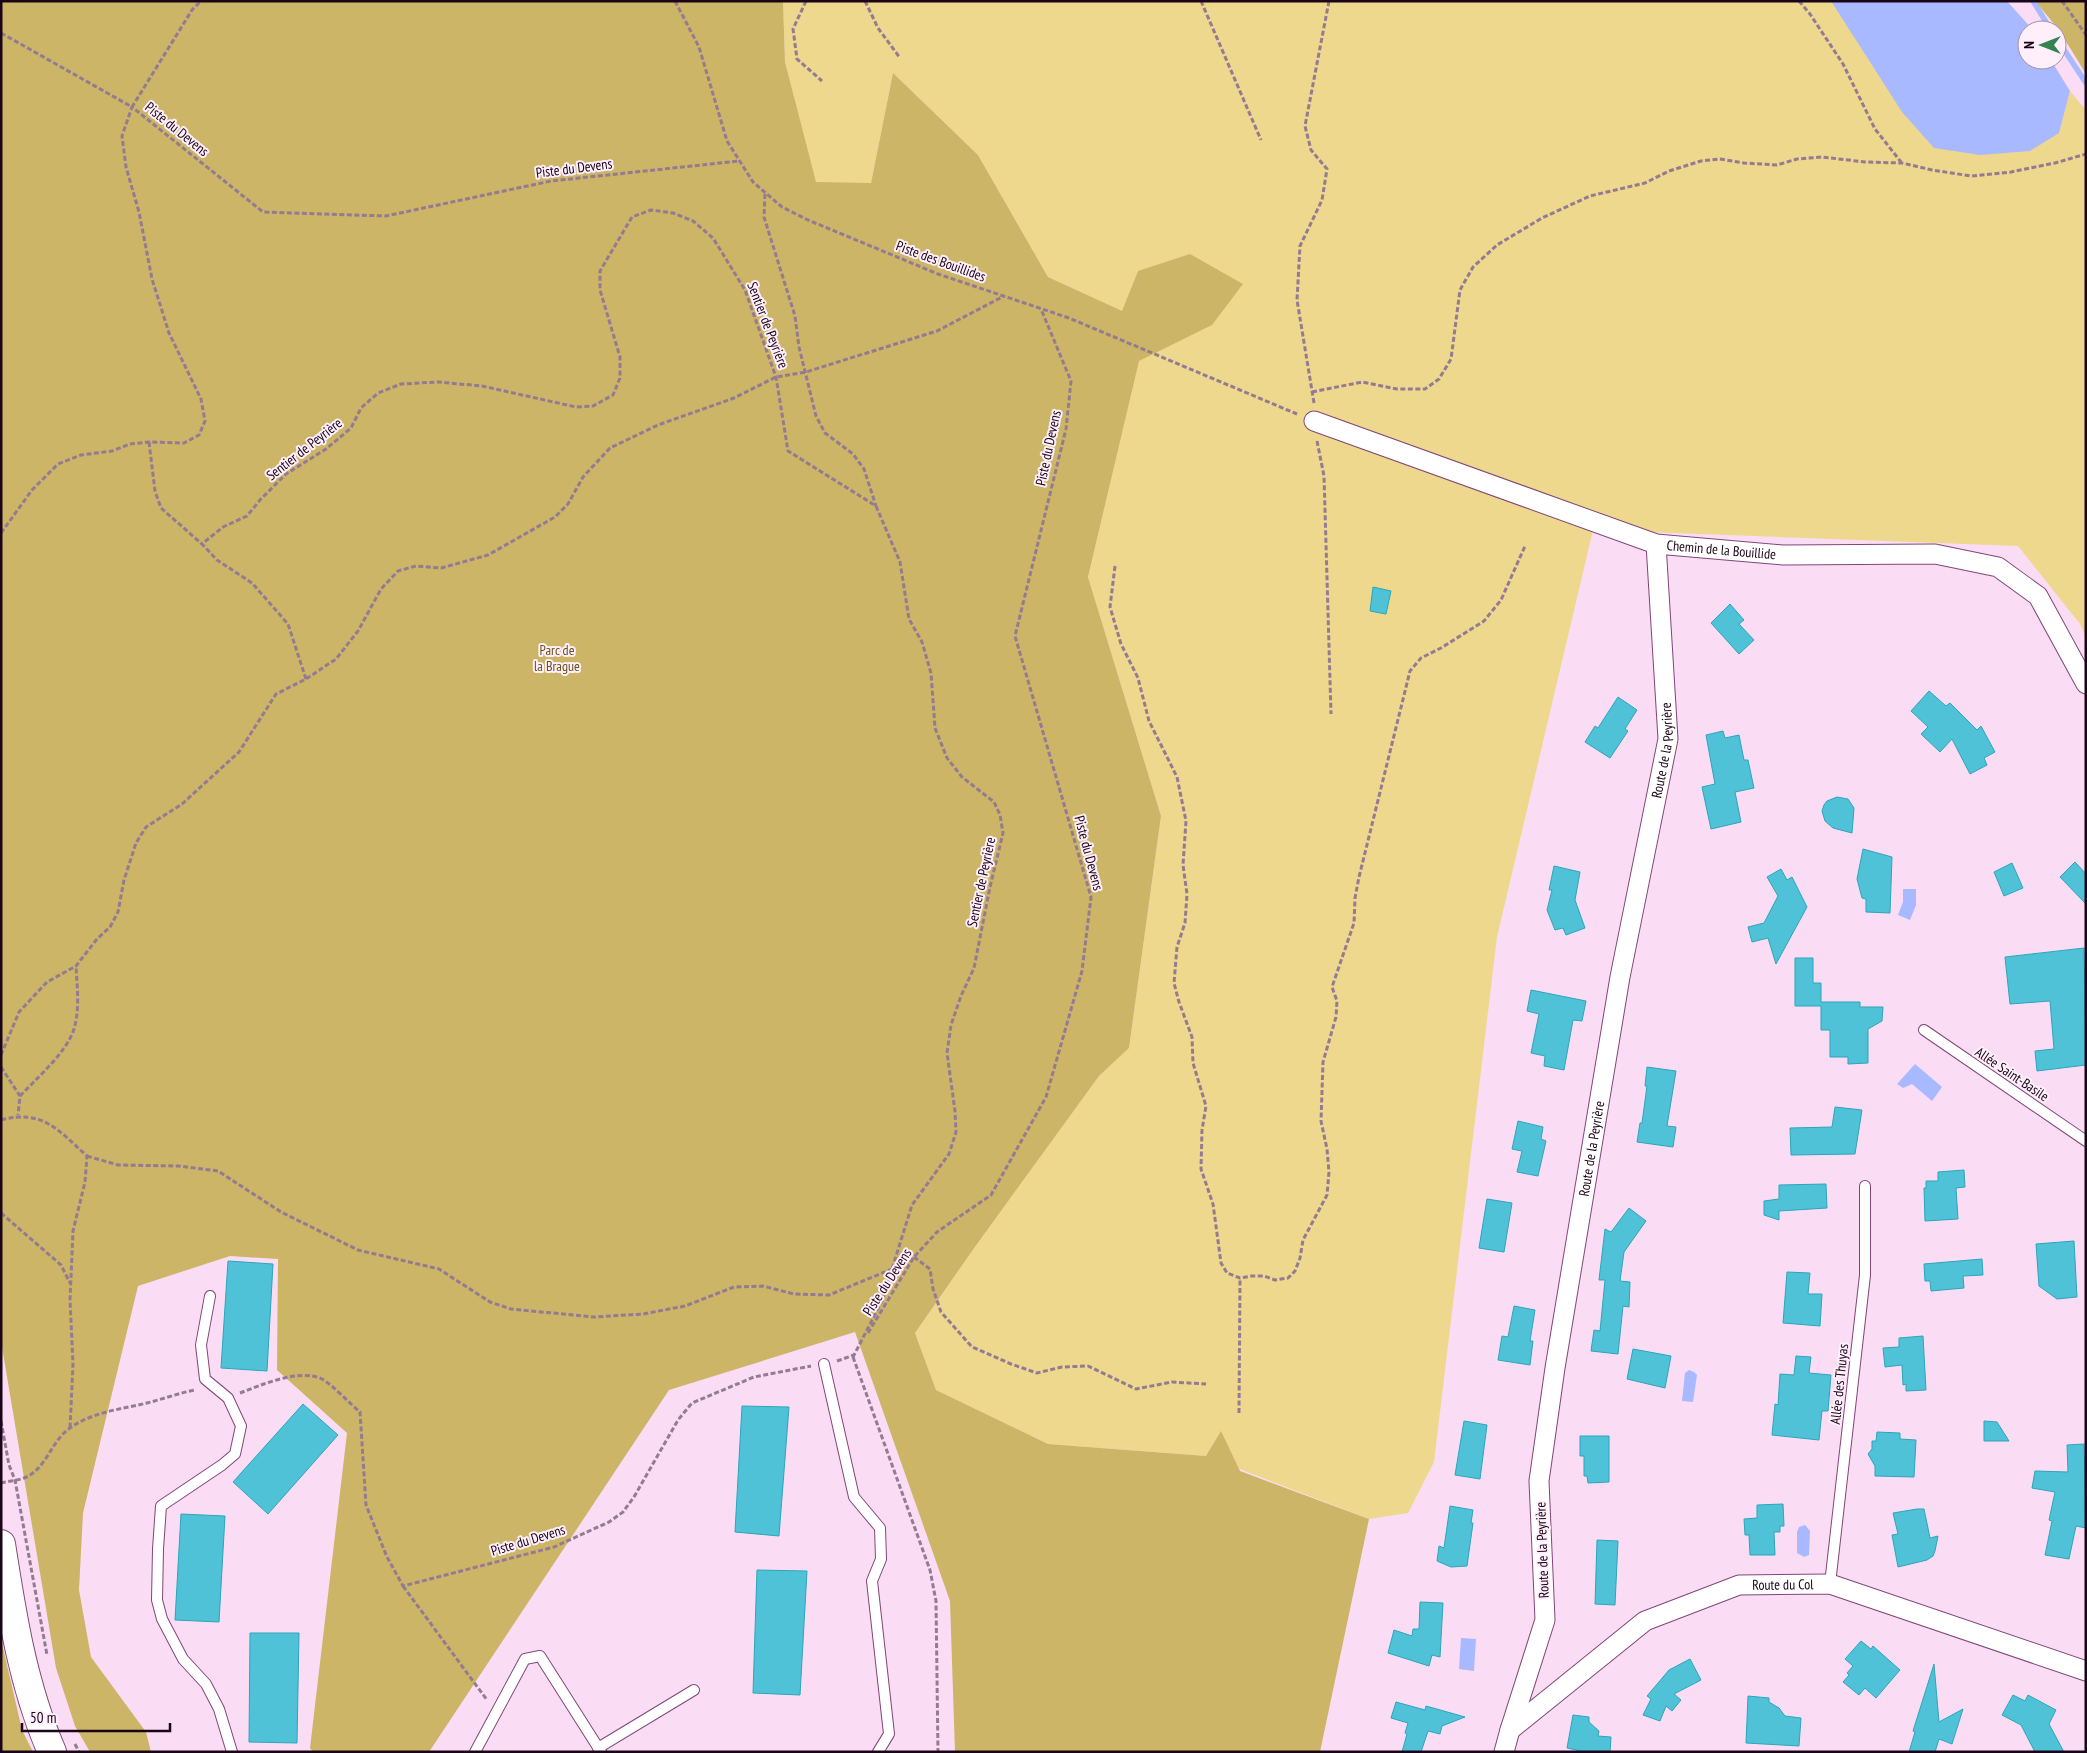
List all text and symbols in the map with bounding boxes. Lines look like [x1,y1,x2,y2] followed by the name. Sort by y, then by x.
[2017,20,2067,70] north arrow
[2020,41,2038,49] text: N
[142,98,213,160] street label: Piste du Devens
[535,154,613,182] street label: Piste du Devens
[894,236,988,286] street label: Piste des Bouillides
[743,279,793,371] street label: Sentier de Peyrière
[1031,408,1065,487] street label: Piste du Devens
[263,414,346,484] street label: Sentier de Peyrière
[1666,536,1777,563] street label: Chemin de la Bouillide
[534,641,580,675] park label: Parc de la Brague
[1647,702,1677,800] street label: Route de la Peyrière
[1070,814,1108,893] street label: Piste du Devens
[963,835,999,928] street label: Sentier de Peyrière
[1972,1043,2052,1105] street label: Allée Saint-Basile
[1575,1099,1608,1198] street label: Route de la Peyrière
[859,1245,916,1319] street label: Piste du Devens
[1826,1343,1852,1425] street label: Allée des Thuyas
[1531,1501,1553,1598] street label: Route de la Peyrière
[489,1520,568,1560] street label: Piste du Devens
[1752,1575,1814,1594] street label: Route du Col
[22,1700,170,1732] scale bar
[30,1708,56,1727] text: 50 m

